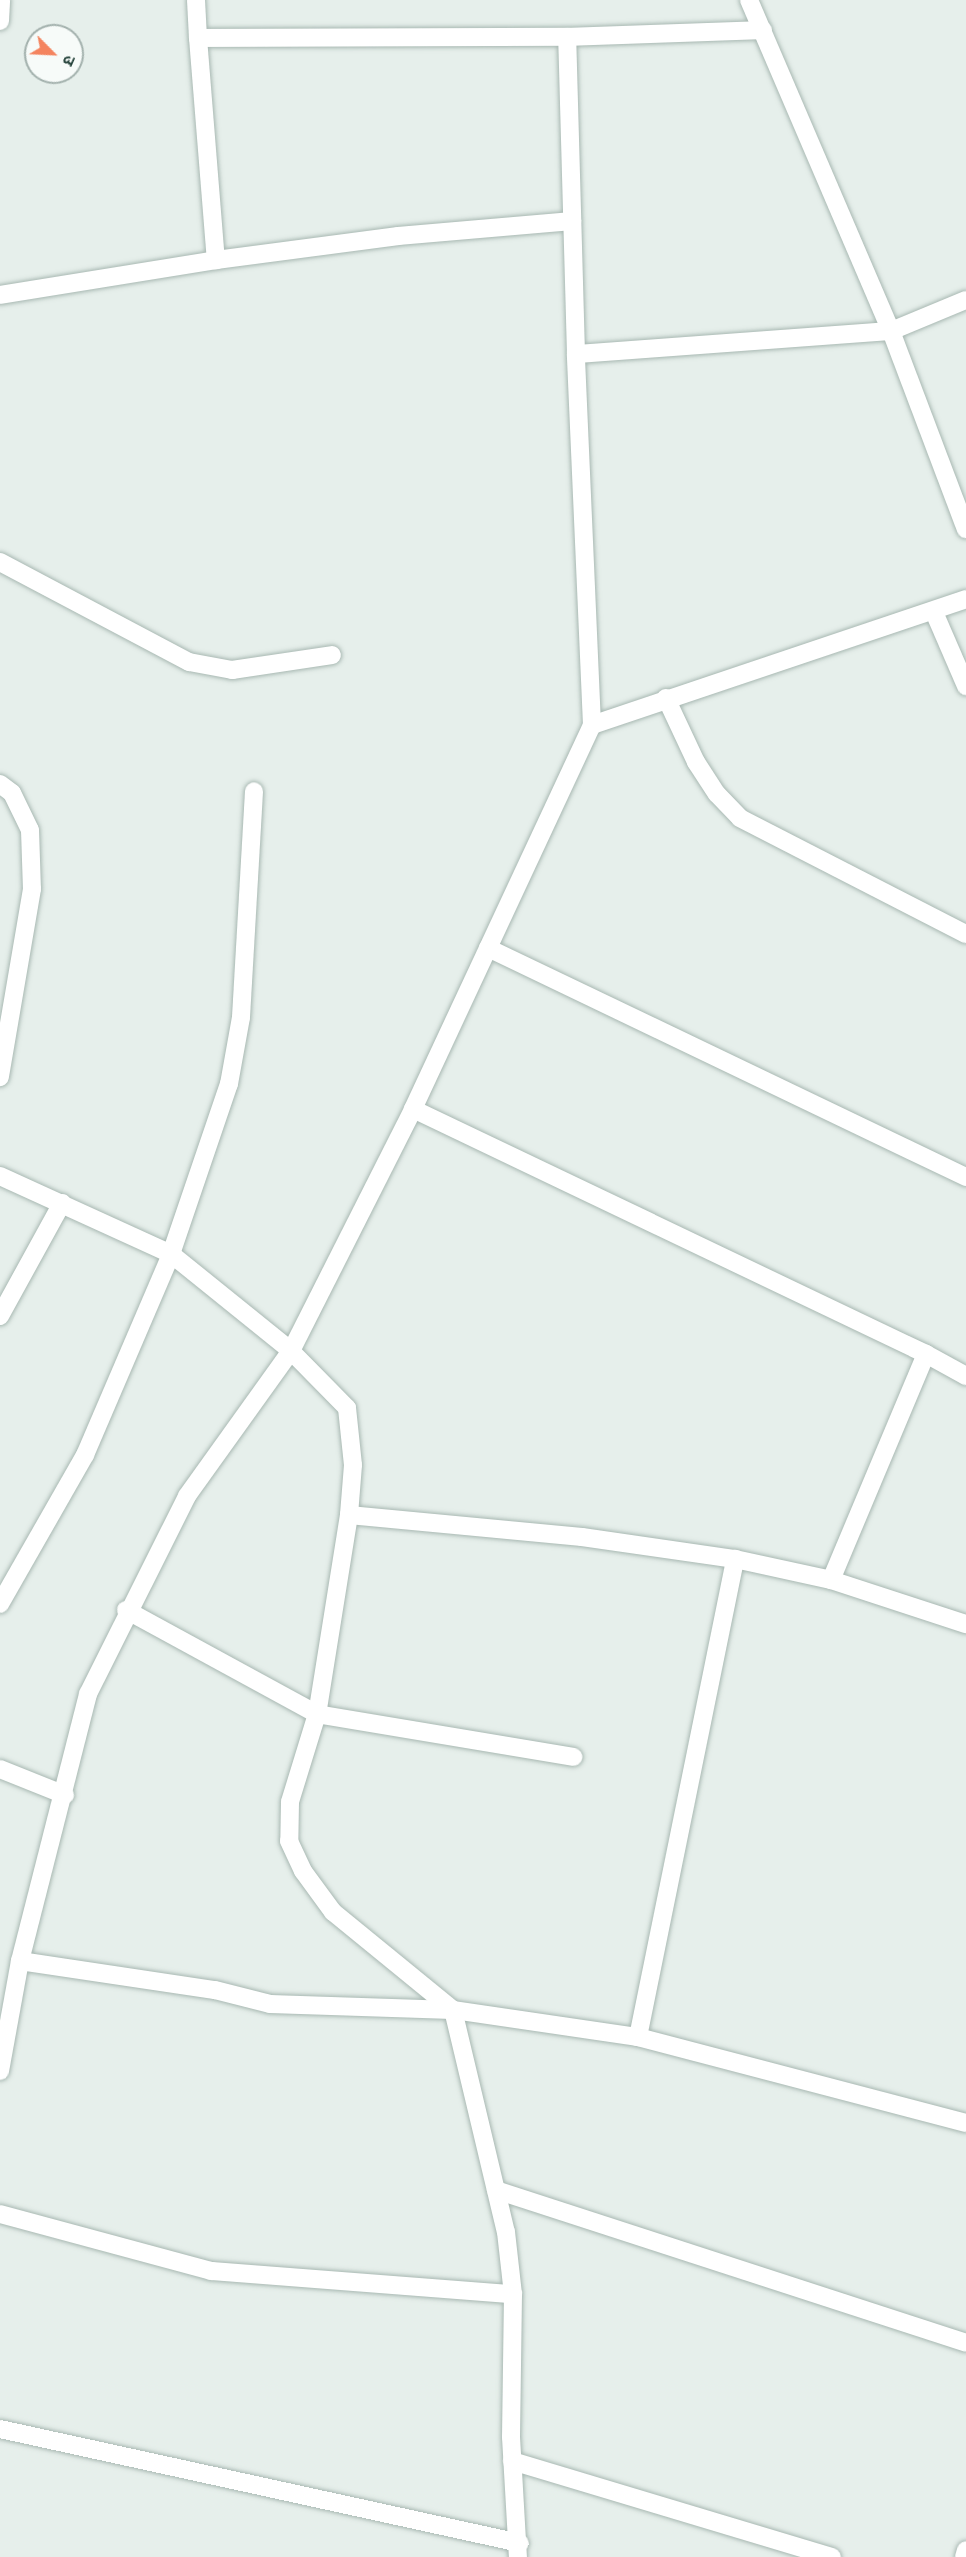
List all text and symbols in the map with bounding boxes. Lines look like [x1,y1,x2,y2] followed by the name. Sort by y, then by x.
[24,24,84,84] north arrow
[58,53,80,69] text: उ

